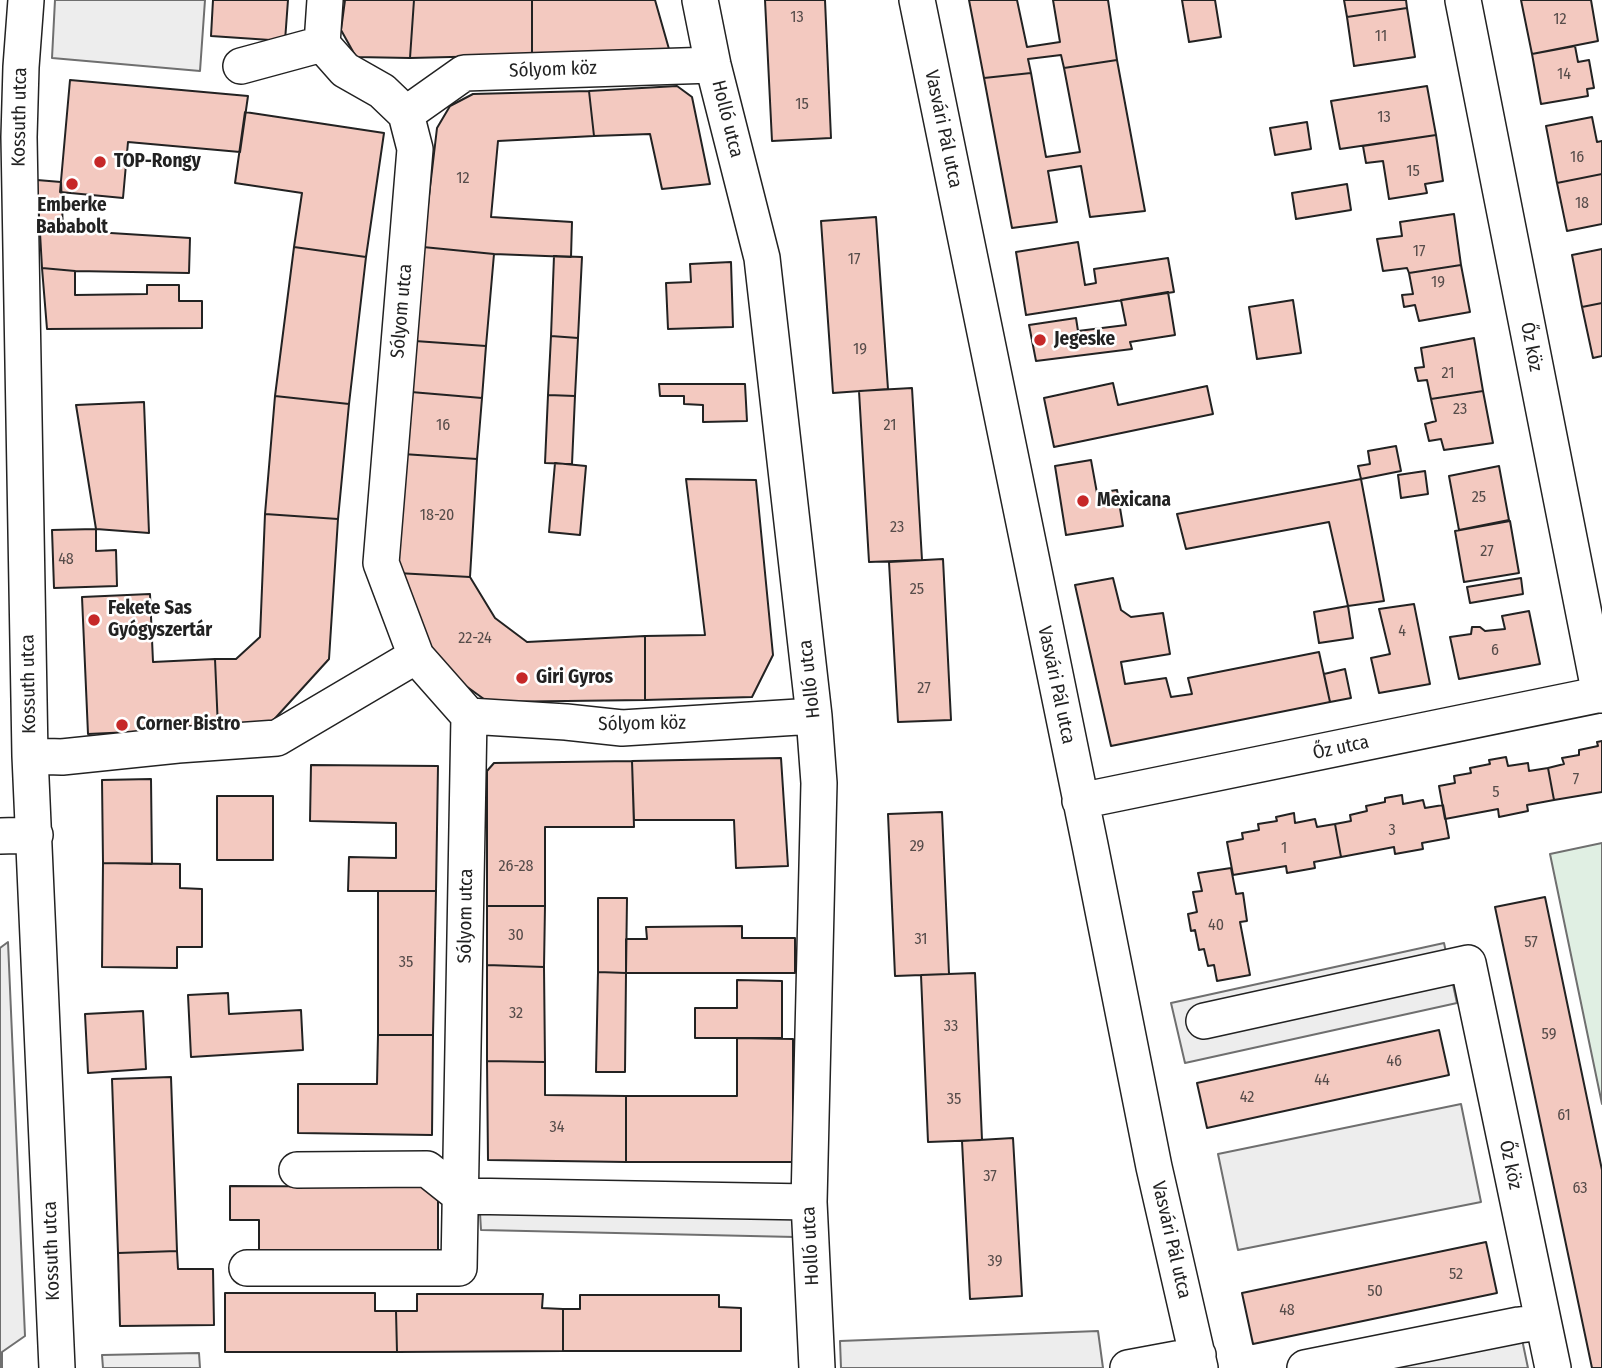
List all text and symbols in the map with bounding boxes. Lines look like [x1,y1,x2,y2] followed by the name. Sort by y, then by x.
[790,8,804,28] house number: 13
[1553,10,1567,30] house number: 12
[1375,27,1387,47] house number: 11
[509,57,597,83] street label: Sólyom köz
[1557,65,1571,85] house number: 14
[8,67,32,167] street label: Kossuth utca
[919,68,967,190] street label: Vasvári Pál utca
[706,78,748,160] street label: Holló utca
[795,95,809,115] house number: 15
[1377,108,1391,128] house number: 13
[1570,148,1584,168] house number: 16
[114,151,201,173] place label: TOP-Rongy
[92,154,108,170] marker: TOP-Rongy
[1406,162,1420,182] house number: 15
[456,169,470,189] house number: 12
[64,176,80,192] marker: Emberke Bababolt
[1575,194,1589,214] house number: 18
[36,195,108,239] place label: Emberke Bababolt
[1413,242,1425,262] house number: 17
[848,250,860,270] house number: 17
[387,263,417,359] street label: Sólyom utca
[1431,273,1445,293] house number: 19
[1515,320,1547,374] street label: Őz köz
[1054,329,1115,351] place label: Jegeske
[1032,332,1048,348] marker: Jegeske
[853,340,867,360] house number: 19
[1442,364,1454,384] house number: 21
[1453,400,1467,420] house number: 23
[436,416,450,436] house number: 16
[884,416,896,436] house number: 21
[1472,488,1486,508] house number: 25
[1097,490,1171,512] place label: Mexicana
[1075,493,1091,509] marker: Mexicana
[420,506,454,526] house number: 18-20
[890,518,904,538] house number: 23
[1480,542,1494,562] house number: 27
[58,550,74,570] house number: 48
[910,580,924,600] house number: 25
[108,598,212,642] place label: Fekete Sas Gyógyszertár
[86,612,102,628] marker: Fekete Sas Gyógyszertár
[1398,622,1406,642] house number: 4
[1032,624,1080,746] street label: Vasvári Pál utca
[458,629,492,649] house number: 22-24
[17,634,41,734] street label: Kossuth utca
[795,639,825,719] street label: Holló utca
[1491,641,1499,661] house number: 6
[536,667,613,689] place label: Giri Gyros
[514,670,530,686] marker: Giri Gyros
[917,679,931,699] house number: 27
[598,712,686,736] street label: Sólyom köz
[136,714,240,736] place label: Corner Bistro
[114,717,130,733] marker: Corner Bistro
[1311,731,1371,765] street label: Őz utca
[1573,770,1579,790] house number: 7
[1492,783,1500,803] house number: 5
[1388,821,1396,841] house number: 3
[910,837,924,857] house number: 29
[1281,839,1287,859] house number: 1
[499,857,533,877] house number: 26-28
[454,868,478,964] street label: Sólyom utca
[1208,916,1224,936] house number: 40
[508,926,524,946] house number: 30
[914,930,928,950] house number: 31
[1524,933,1538,953] house number: 57
[399,953,413,973] house number: 35
[509,1004,523,1024] house number: 32
[944,1017,958,1037] house number: 33
[1542,1025,1556,1045] house number: 59
[1386,1052,1402,1072] house number: 46
[1314,1071,1330,1091] house number: 44
[1240,1088,1254,1108] house number: 42
[947,1090,961,1110] house number: 35
[1557,1106,1571,1126] house number: 61
[550,1118,564,1138] house number: 34
[1494,1138,1526,1192] street label: Őz köz
[983,1167,997,1187] house number: 37
[1146,1179,1196,1301] street label: Vasvári Pál utca
[1572,1179,1588,1199] house number: 63
[39,1201,65,1301] street label: Kossuth utca
[798,1206,824,1286] street label: Holló utca
[988,1252,1002,1272] house number: 39
[1449,1265,1463,1285] house number: 52
[1367,1282,1383,1302] house number: 50
[1279,1301,1295,1321] house number: 48

